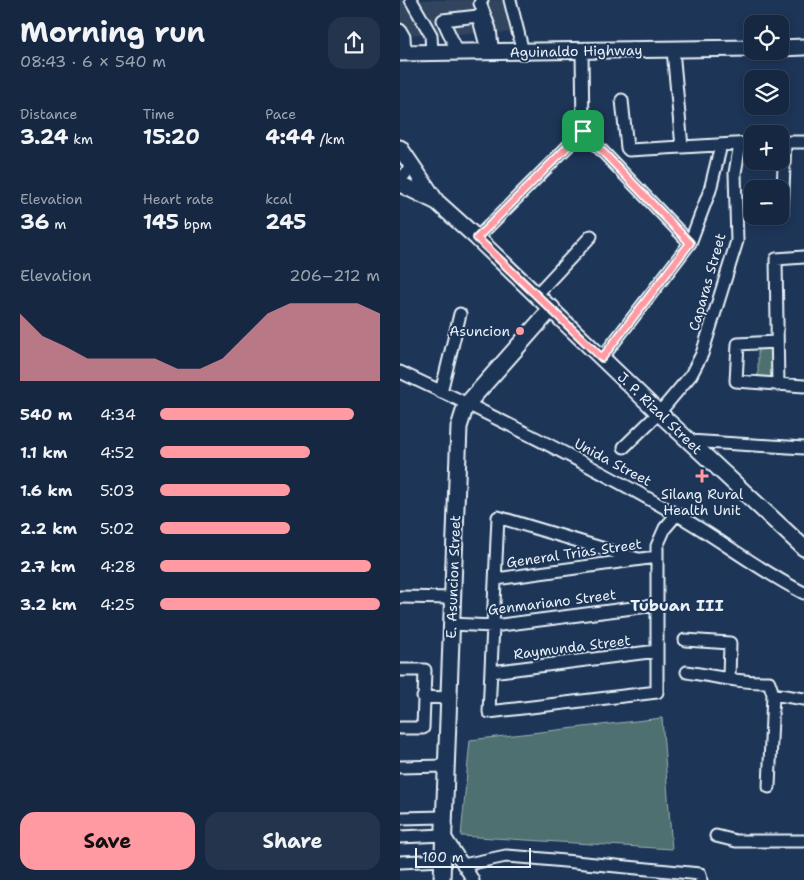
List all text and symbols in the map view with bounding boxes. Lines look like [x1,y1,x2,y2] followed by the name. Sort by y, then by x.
[20,13,205,51] text: Morning run
[744,15,789,225] map controls
[744,15,789,60] button: locate
[328,17,380,69] button: share
[509,41,643,61] street label: Aguinaldo Highway
[20,51,166,72] text: 08:43 · 6 × 540 m
[744,70,789,115] button: layers
[20,105,77,123] text: Distance
[143,105,175,123] text: Time
[265,105,296,123] text: Pace
[562,110,604,152] pin
[569,117,597,145] icon: arrive
[20,123,68,151] text: 3.24
[143,123,200,151] text: 15:20
[265,123,315,151] text: 4:44
[744,125,789,170] button: +
[68,130,93,148] text: km
[315,130,345,148] text: /km
[744,180,789,225] button: −
[20,190,83,208] text: Elevation
[143,190,214,208] text: Heart rate
[265,190,293,208] text: kcal
[20,208,49,236] text: 36
[143,208,179,236] text: 145
[265,208,306,236] text: 245
[49,215,66,233] text: m
[179,215,212,233] text: bpm
[684,231,730,333] street label: Caparas Street
[20,265,92,286] text: Elevation
[289,265,380,286] text: 206–212 m
[449,322,510,340] place label: Asuncion
[514,325,526,337] marker: Asuncion
[614,368,706,458] street label: J. P. Rizal Street
[20,404,72,425] text: 540 m
[100,404,136,425] text: 4:34
[571,434,655,490] street label: Unida Street
[20,442,67,463] text: 1.1 km
[100,442,135,463] text: 4:52
[695,469,709,483] marker: Silang Rural Health Unit
[20,480,72,501] text: 1.6 km
[100,480,135,501] text: 5:03
[661,485,744,519] place label: Silang Rural Health Unit
[442,515,464,639] street label: E. Asuncion Street
[20,518,77,539] text: 2.2 km
[100,518,134,539] text: 5:02
[505,535,643,571] street label: General Trias Street
[20,556,75,577] text: 2.7 km
[100,556,136,577] text: 4:28
[487,585,617,619] street label: Genmariano Street
[20,594,77,615] text: 3.2 km
[100,594,135,615] text: 4:25
[630,595,724,616] district label: Tubuan III
[512,631,632,663] street label: Raymunda Street
[20,812,195,870] button: Save
[205,812,380,870] button: Share
[415,845,531,868] scale bar
[422,848,464,866] text: 100 m

